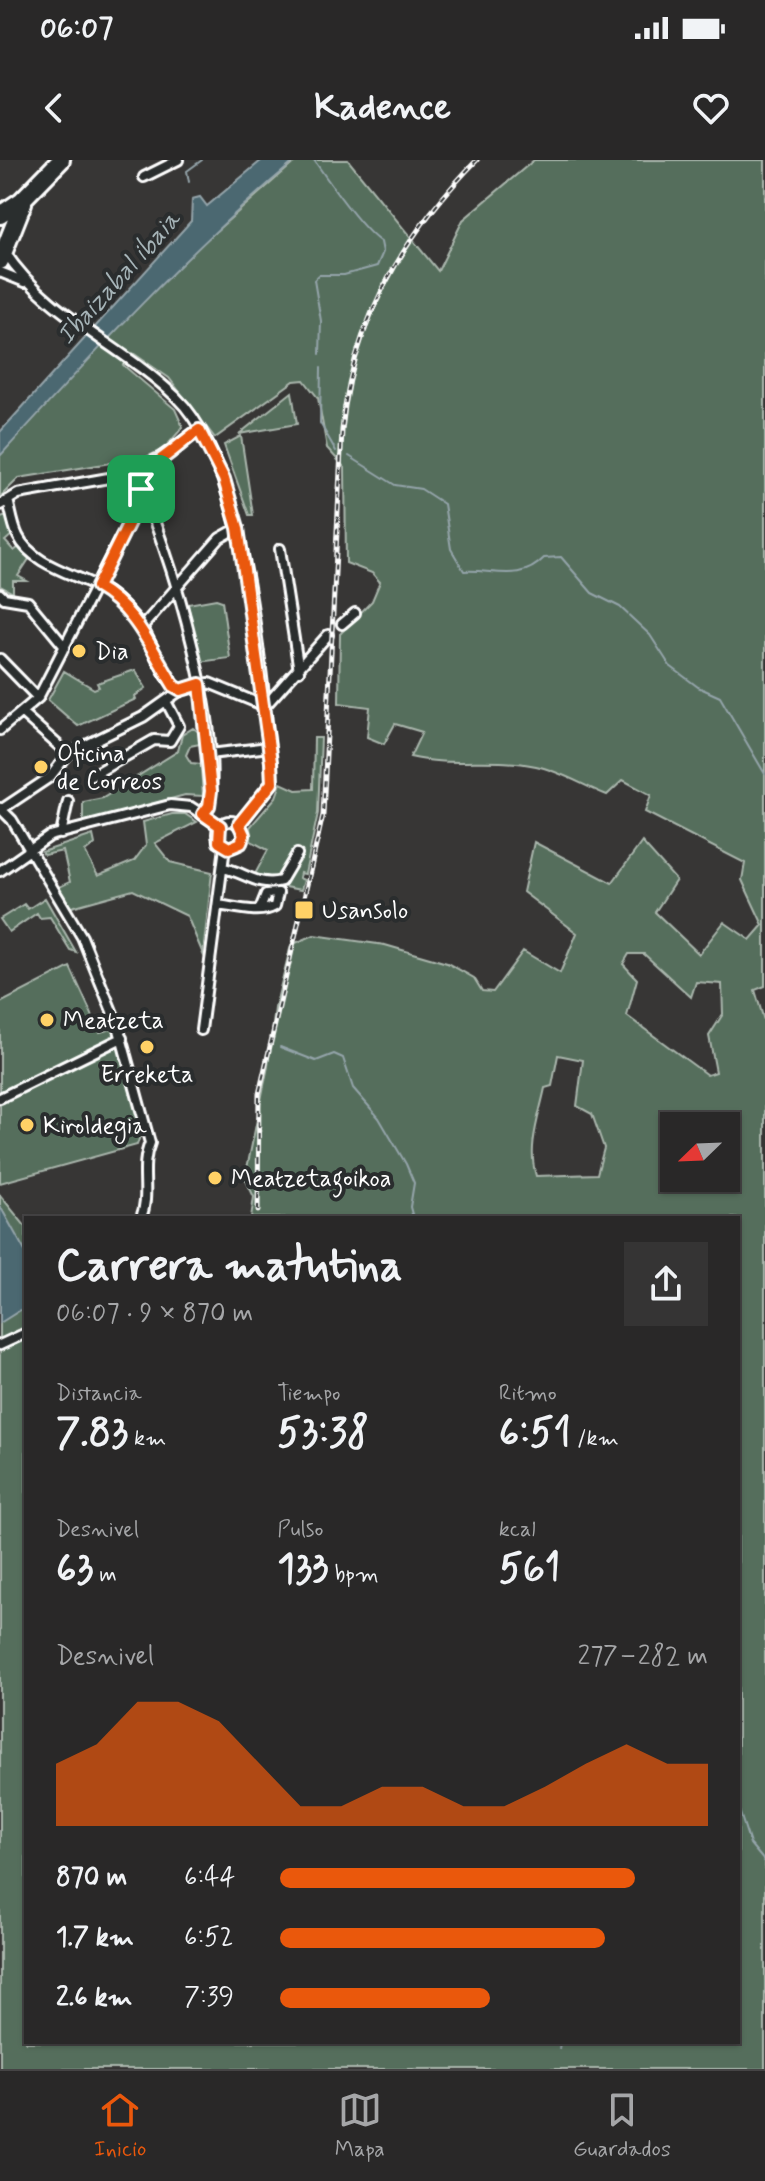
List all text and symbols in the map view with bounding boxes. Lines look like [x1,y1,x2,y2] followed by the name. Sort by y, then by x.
[40,9,113,48] text: 06:07
[314,85,451,132] text: Kadence
[32,86,76,130] icon: back
[689,86,733,130] icon: heart
[50,203,190,353] water label: Ibaizabal ibaia
[107,455,175,523] pin
[119,467,163,511] icon: arrive
[95,637,129,668] place label: Dia
[70,642,88,660] marker: Dia
[57,739,162,798] place label: Oficina de Correos
[32,758,50,776] marker: Oficina de Correos
[322,896,408,927] place label: Usansolo
[293,899,315,921] marker: Usansolo
[63,1006,164,1037] place label: Meatzeta
[38,1011,56,1029] marker: Meatzeta
[138,1038,156,1056] marker: Erreketa
[100,1060,194,1091] place label: Erreketa
[43,1111,147,1144] place label: Kiroldegia
[660,1112,740,1192] north arrow
[660,1112,740,1192] map controls
[18,1116,36,1134] marker: Kiroldegia
[231,1164,392,1198] place label: Meatzetagoikoa
[206,1169,224,1187] marker: Meatzetagoikoa
[56,1238,402,1296] text: Carrera matutina
[624,1242,708,1326] button: share
[56,1297,253,1331] text: 06:07 · 9 × 870 m
[56,1380,142,1408] text: Distancia
[277,1380,341,1408] text: Tiempo
[499,1380,557,1408] text: Ritmo
[56,1408,128,1460] text: 7.83
[277,1408,369,1460] text: 53:38
[499,1408,571,1460] text: 6:51
[128,1425,166,1453] text: km
[571,1425,619,1453] text: /km
[56,1516,139,1544] text: Desnivel
[277,1516,323,1544] text: Pulso
[499,1516,536,1544] text: kcal
[56,1544,93,1596] text: 63
[277,1544,328,1596] text: 133
[499,1544,560,1596] text: 561
[93,1561,117,1589] text: m
[328,1561,379,1589] text: bpm
[56,1640,154,1674] text: Desnivel
[577,1640,708,1674] text: 277–282 m
[56,1861,127,1895] text: 870 m
[184,1861,235,1895] text: 6:44
[56,1921,134,1955] text: 1.7 km
[184,1921,234,1955] text: 6:52
[56,1981,132,2015] text: 2.6 km
[184,1981,234,2015] text: 7:39
[94,2088,146,2164] tab: Inicio
[335,2088,385,2164] tab: Mapa
[573,2088,671,2164] tab: Guardados

